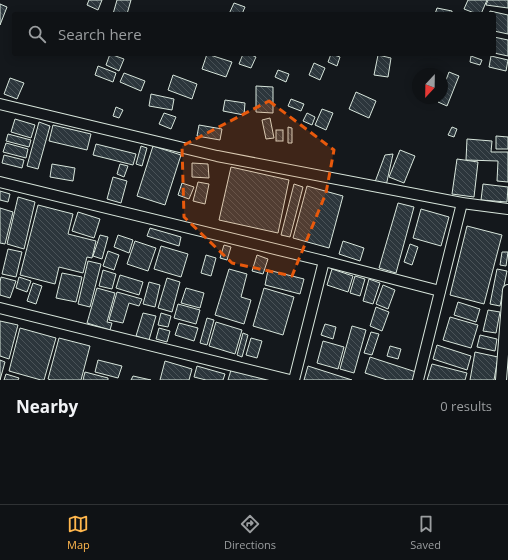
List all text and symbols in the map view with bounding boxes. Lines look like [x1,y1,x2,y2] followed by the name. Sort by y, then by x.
[12,12,496,56] search box
[26,23,48,45] icon: search
[58,24,142,44] text: Search here
[412,68,448,104] north arrow
[16,395,78,418] text: Nearby
[440,397,492,415] text: 0 results
[67,513,90,552] tab: Map
[224,513,276,552] tab: Directions
[410,513,441,552] tab: Saved

